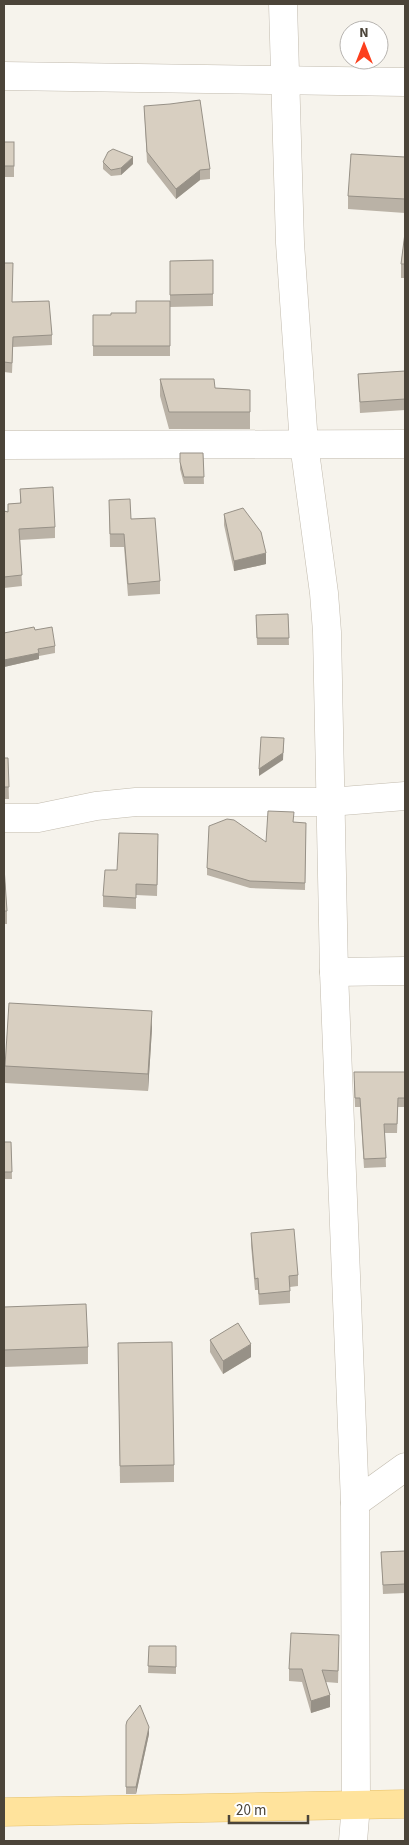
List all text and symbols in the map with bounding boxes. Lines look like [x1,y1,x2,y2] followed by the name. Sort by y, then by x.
[339,20,389,70] north arrow
[359,23,369,43] text: N
[229,1792,308,1824] scale bar
[236,1800,266,1821] text: 20 m

